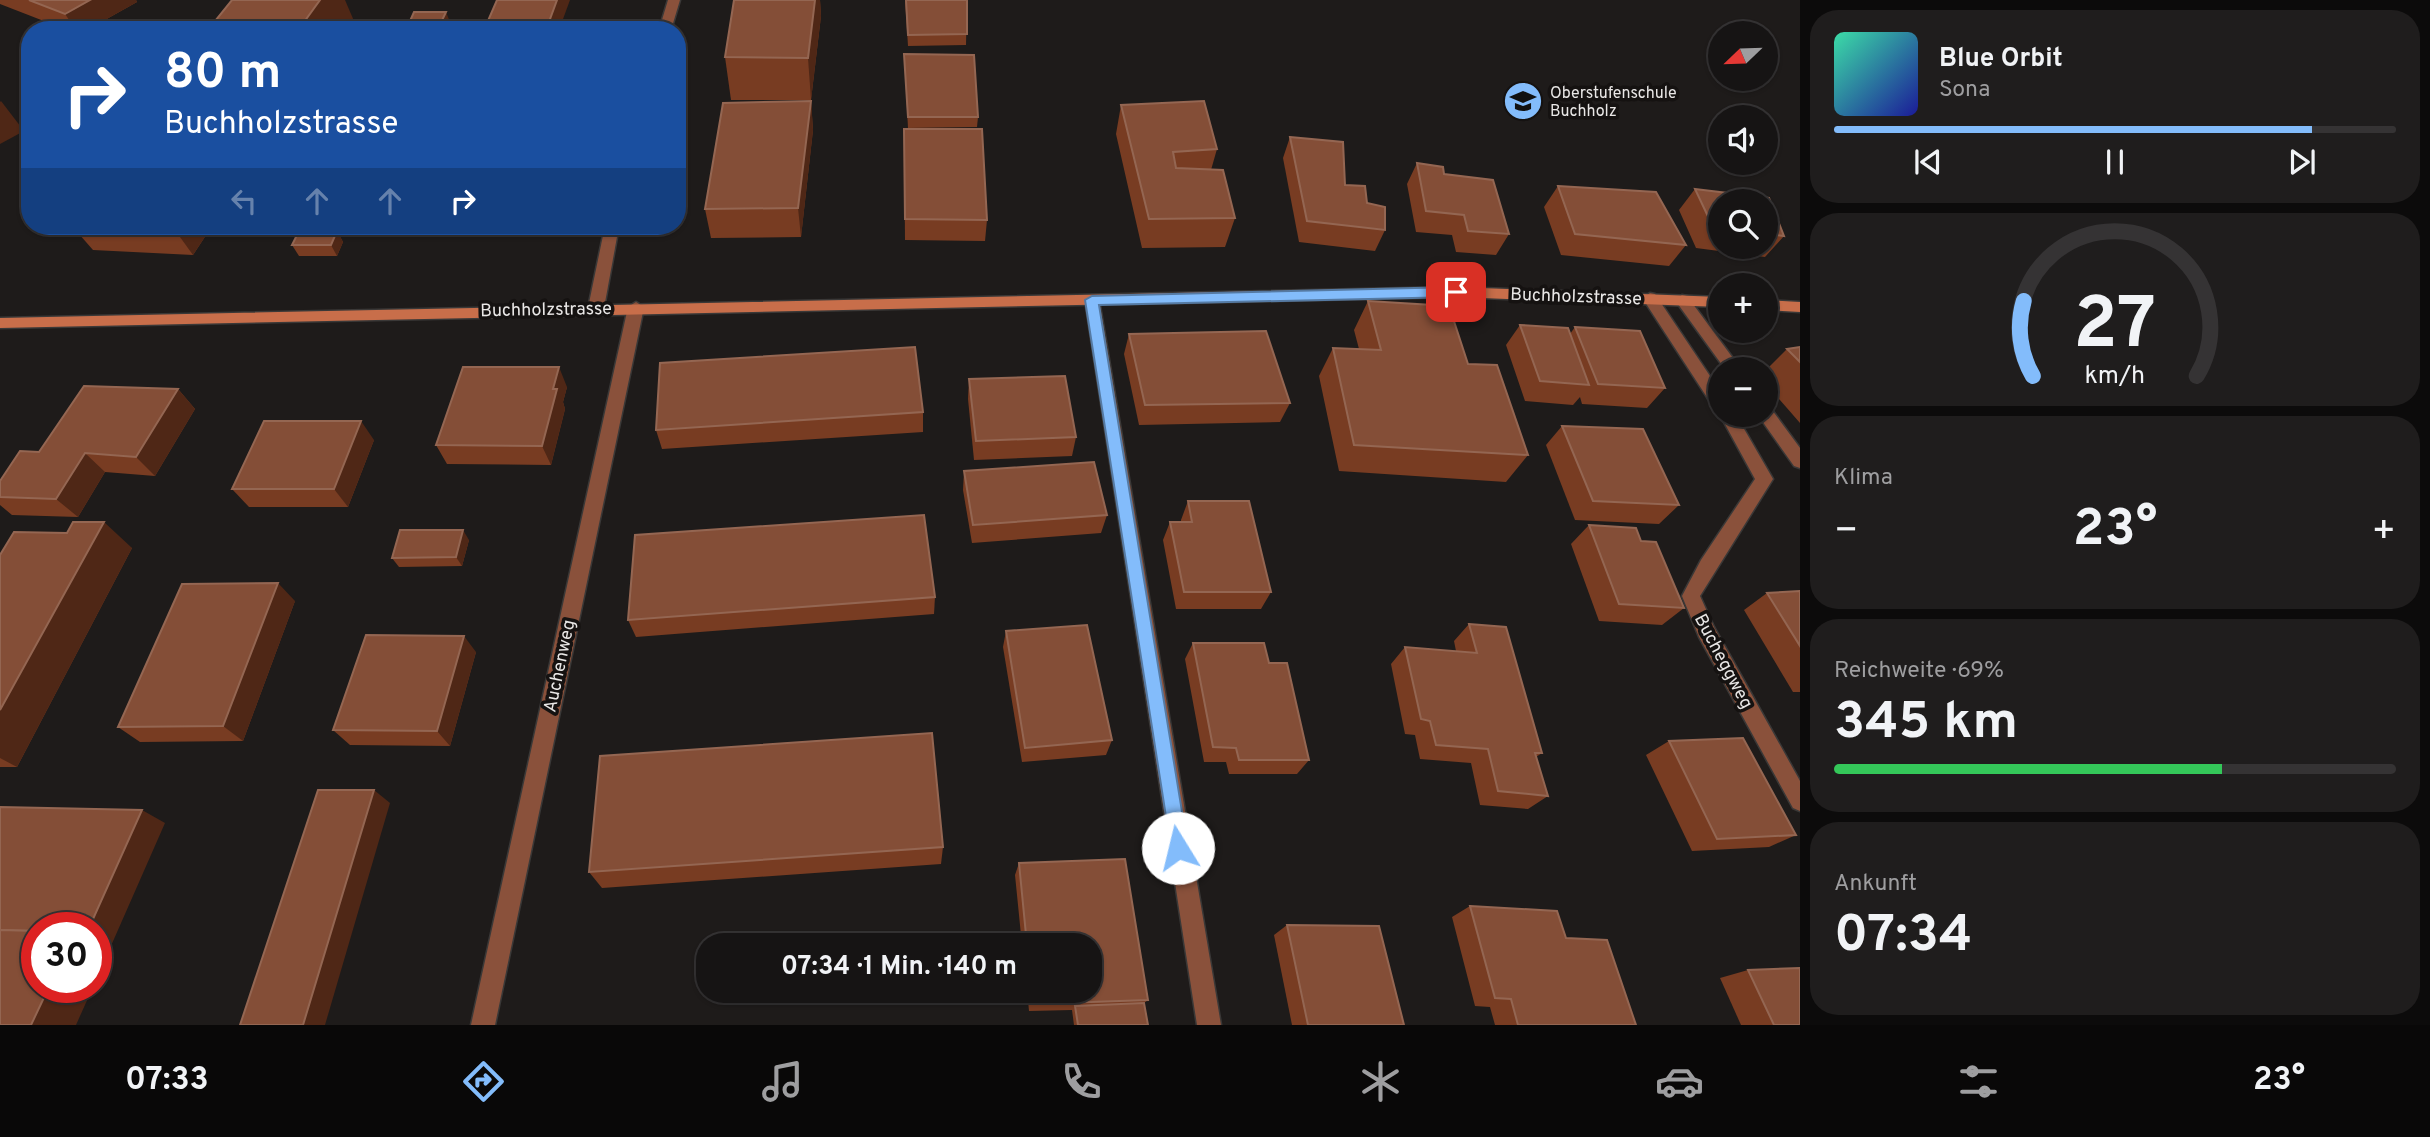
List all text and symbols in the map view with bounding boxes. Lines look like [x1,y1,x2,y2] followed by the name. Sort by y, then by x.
[1708,21,1778,91] north arrow
[1708,21,1778,427] map controls
[1939,43,2063,76] text: Blue Orbit
[164,44,281,106] text: 80 m
[49,49,140,140] icon: right
[1939,76,1990,105] text: Sona
[1502,80,1544,122] school or university icon: Oberstufenschule Buchholz
[1550,84,1677,122] place label: Oberstufenschule Buchholz
[164,105,399,145] text: Buchholzstrasse
[1708,105,1778,175] button: sound
[1909,143,1947,181] icon: previous
[2096,143,2134,181] icon: pause
[2283,143,2321,181] icon: next
[225,182,263,220] icon: left
[298,182,336,220] icon: ahead
[371,182,409,220] icon: ahead
[444,182,482,220] icon: right
[1708,189,1778,259] button: search
[1426,262,1486,322] pin
[1437,273,1475,311] icon: arrive
[1708,273,1778,343] button: +
[2074,282,2156,374] text: 27
[1510,284,1642,311] street label: Buchholzstrasse
[480,298,612,323] street label: Buchholzstrasse
[1708,357,1778,427] button: −
[2085,360,2145,392] text: km/h
[1834,464,1893,493] text: Klima
[2073,498,2157,564] text: 23°
[1834,508,1859,557] text: −
[2371,508,2396,557] text: +
[1688,610,1757,713] street label: Bucheggweg
[539,618,582,715] street label: Auchenweg
[1834,657,2004,686] text: Reichweite · 69%
[1834,691,2018,757] text: 345 km
[1141,811,1215,885] position arrow
[1834,870,1917,899] text: Ankunft
[1834,904,1972,970] text: 07:34
[21,912,112,1003] speed limit sign: 30
[781,951,1017,984] text: 07:34 · 1 Min. · 140 m
[459,1057,508,1106] icon: directions
[758,1057,807,1106] icon: music
[1057,1057,1106,1106] icon: phone
[1356,1057,1405,1106] icon: climate
[1655,1057,1704,1106] icon: car
[1954,1057,2003,1106] icon: filters
[125,1061,209,1101] text: 07:33
[2253,1061,2305,1101] text: 23°

